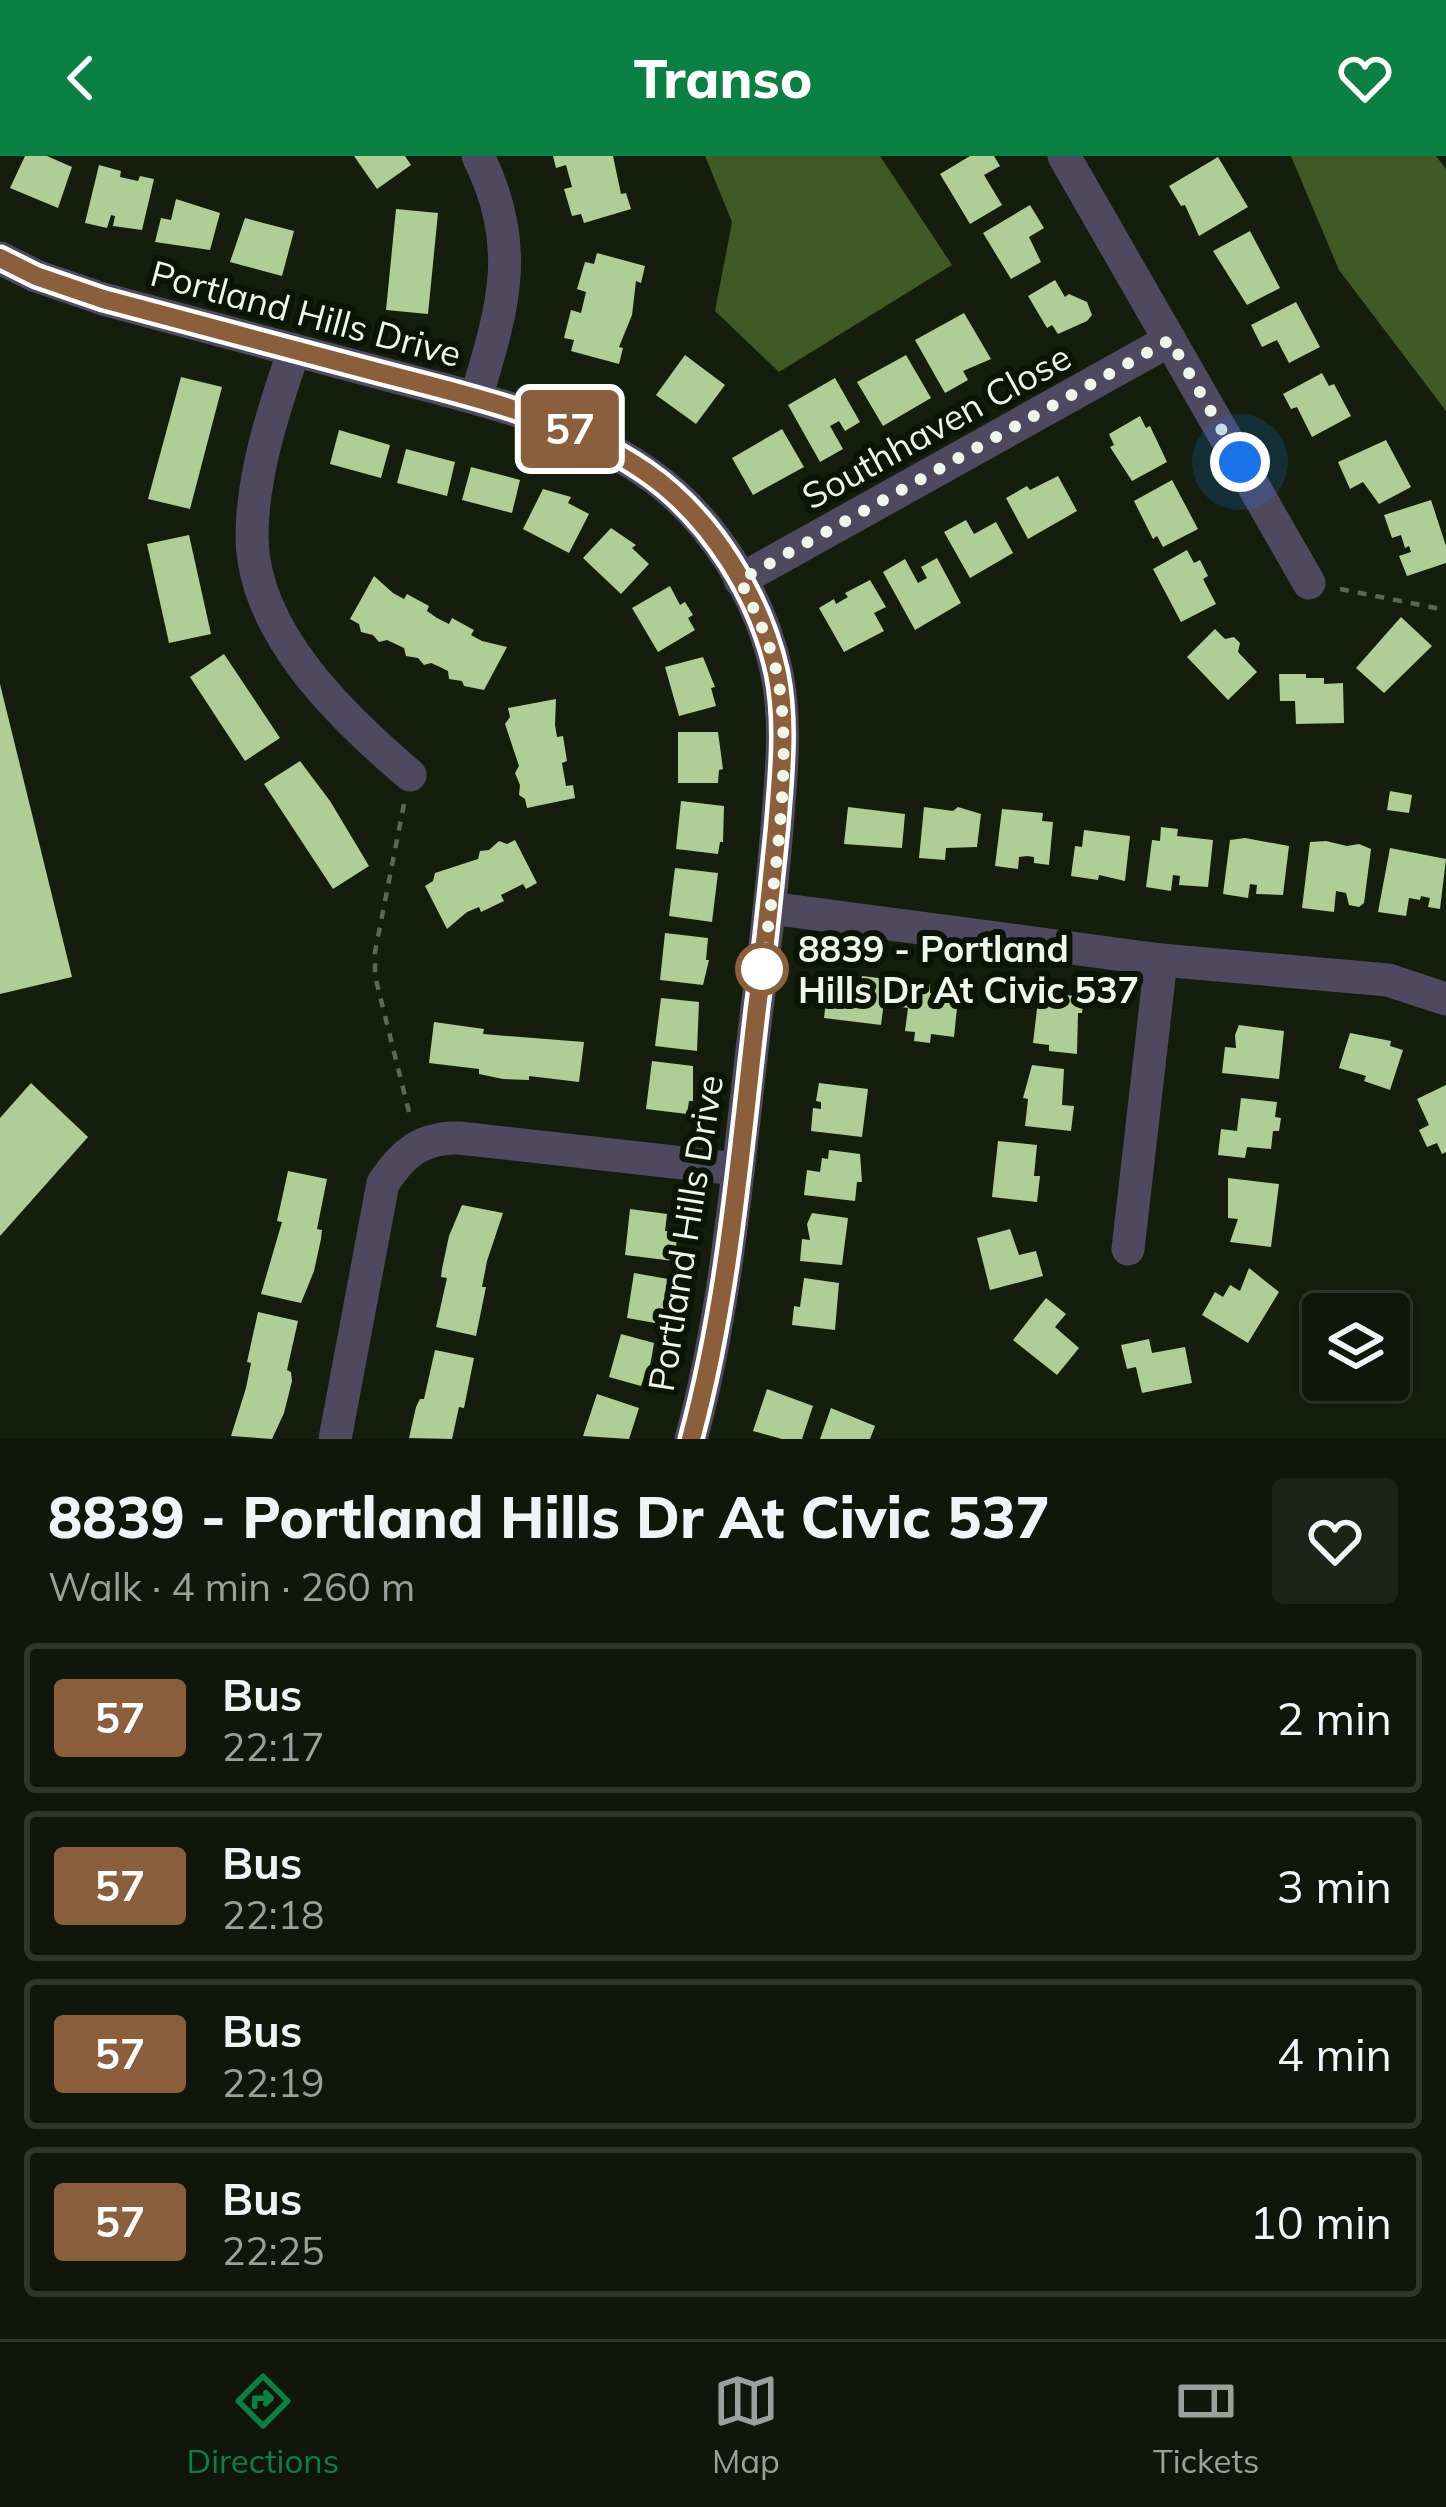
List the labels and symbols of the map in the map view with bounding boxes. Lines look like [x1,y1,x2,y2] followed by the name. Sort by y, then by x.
[146,250,466,376] street label: Portland Hills Drive
[794,334,1078,518] street label: Southhaven Close
[516,390,624,468] line badge: 57
[1210,432,1270,492] your location
[798,926,1139,1012] place label: 8839 - Portland Hills Dr At Civic 537
[737,944,787,994] marker: 8839 - Portland Hills Dr At Civic 537
[638,1072,732,1394] street label: Portland Hills Drive

